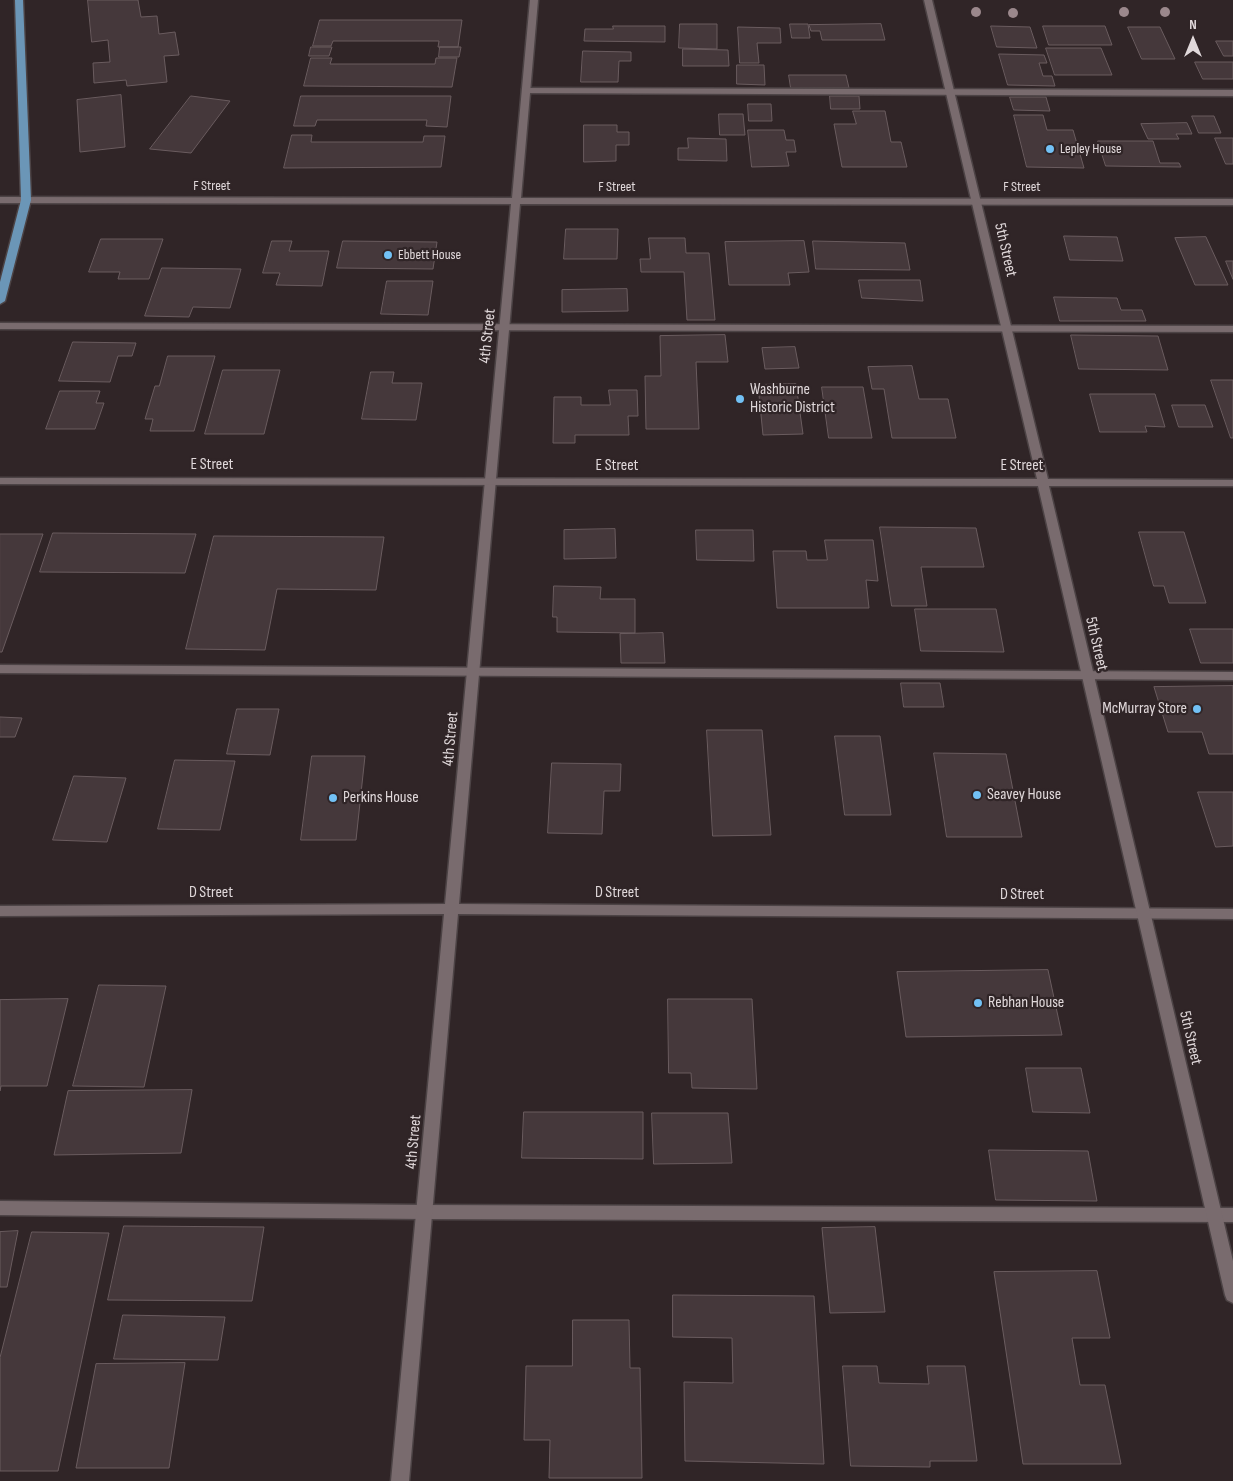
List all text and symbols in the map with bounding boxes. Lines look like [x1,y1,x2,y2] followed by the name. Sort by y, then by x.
[1168,15,1218,65] north arrow
[1189,16,1197,33] text: N
[1060,141,1122,157] place label: Lepley House
[1044,143,1056,155] marker: Lepley House
[193,178,231,194] street label: F Street
[598,179,636,195] street label: F Street
[1003,179,1041,195] street label: F Street
[990,221,1020,279] street label: 5th Street
[398,247,461,263] place label: Ebbett House
[382,249,394,261] marker: Ebbett House
[476,308,500,364] street label: 4th Street
[750,380,835,418] place label: Washburne Historic District
[734,393,746,405] marker: Washburne Historic District
[191,455,233,475] street label: E Street
[596,456,638,476] street label: E Street
[1001,456,1043,476] street label: E Street
[1081,615,1111,673] street label: 5th Street
[1102,699,1187,719] place label: McMurray Store
[1191,703,1203,715] marker: McMurray Store
[439,711,463,767] street label: 4th Street
[987,785,1061,805] place label: Seavey House
[343,788,419,808] place label: Perkins House
[971,789,983,801] marker: Seavey House
[327,792,339,804] marker: Perkins House
[189,883,233,903] street label: D Street
[595,883,639,903] street label: D Street
[1000,885,1044,905] street label: D Street
[988,993,1064,1013] place label: Rebhan House
[972,997,984,1009] marker: Rebhan House
[1175,1009,1205,1067] street label: 5th Street
[402,1114,426,1170] street label: 4th Street

